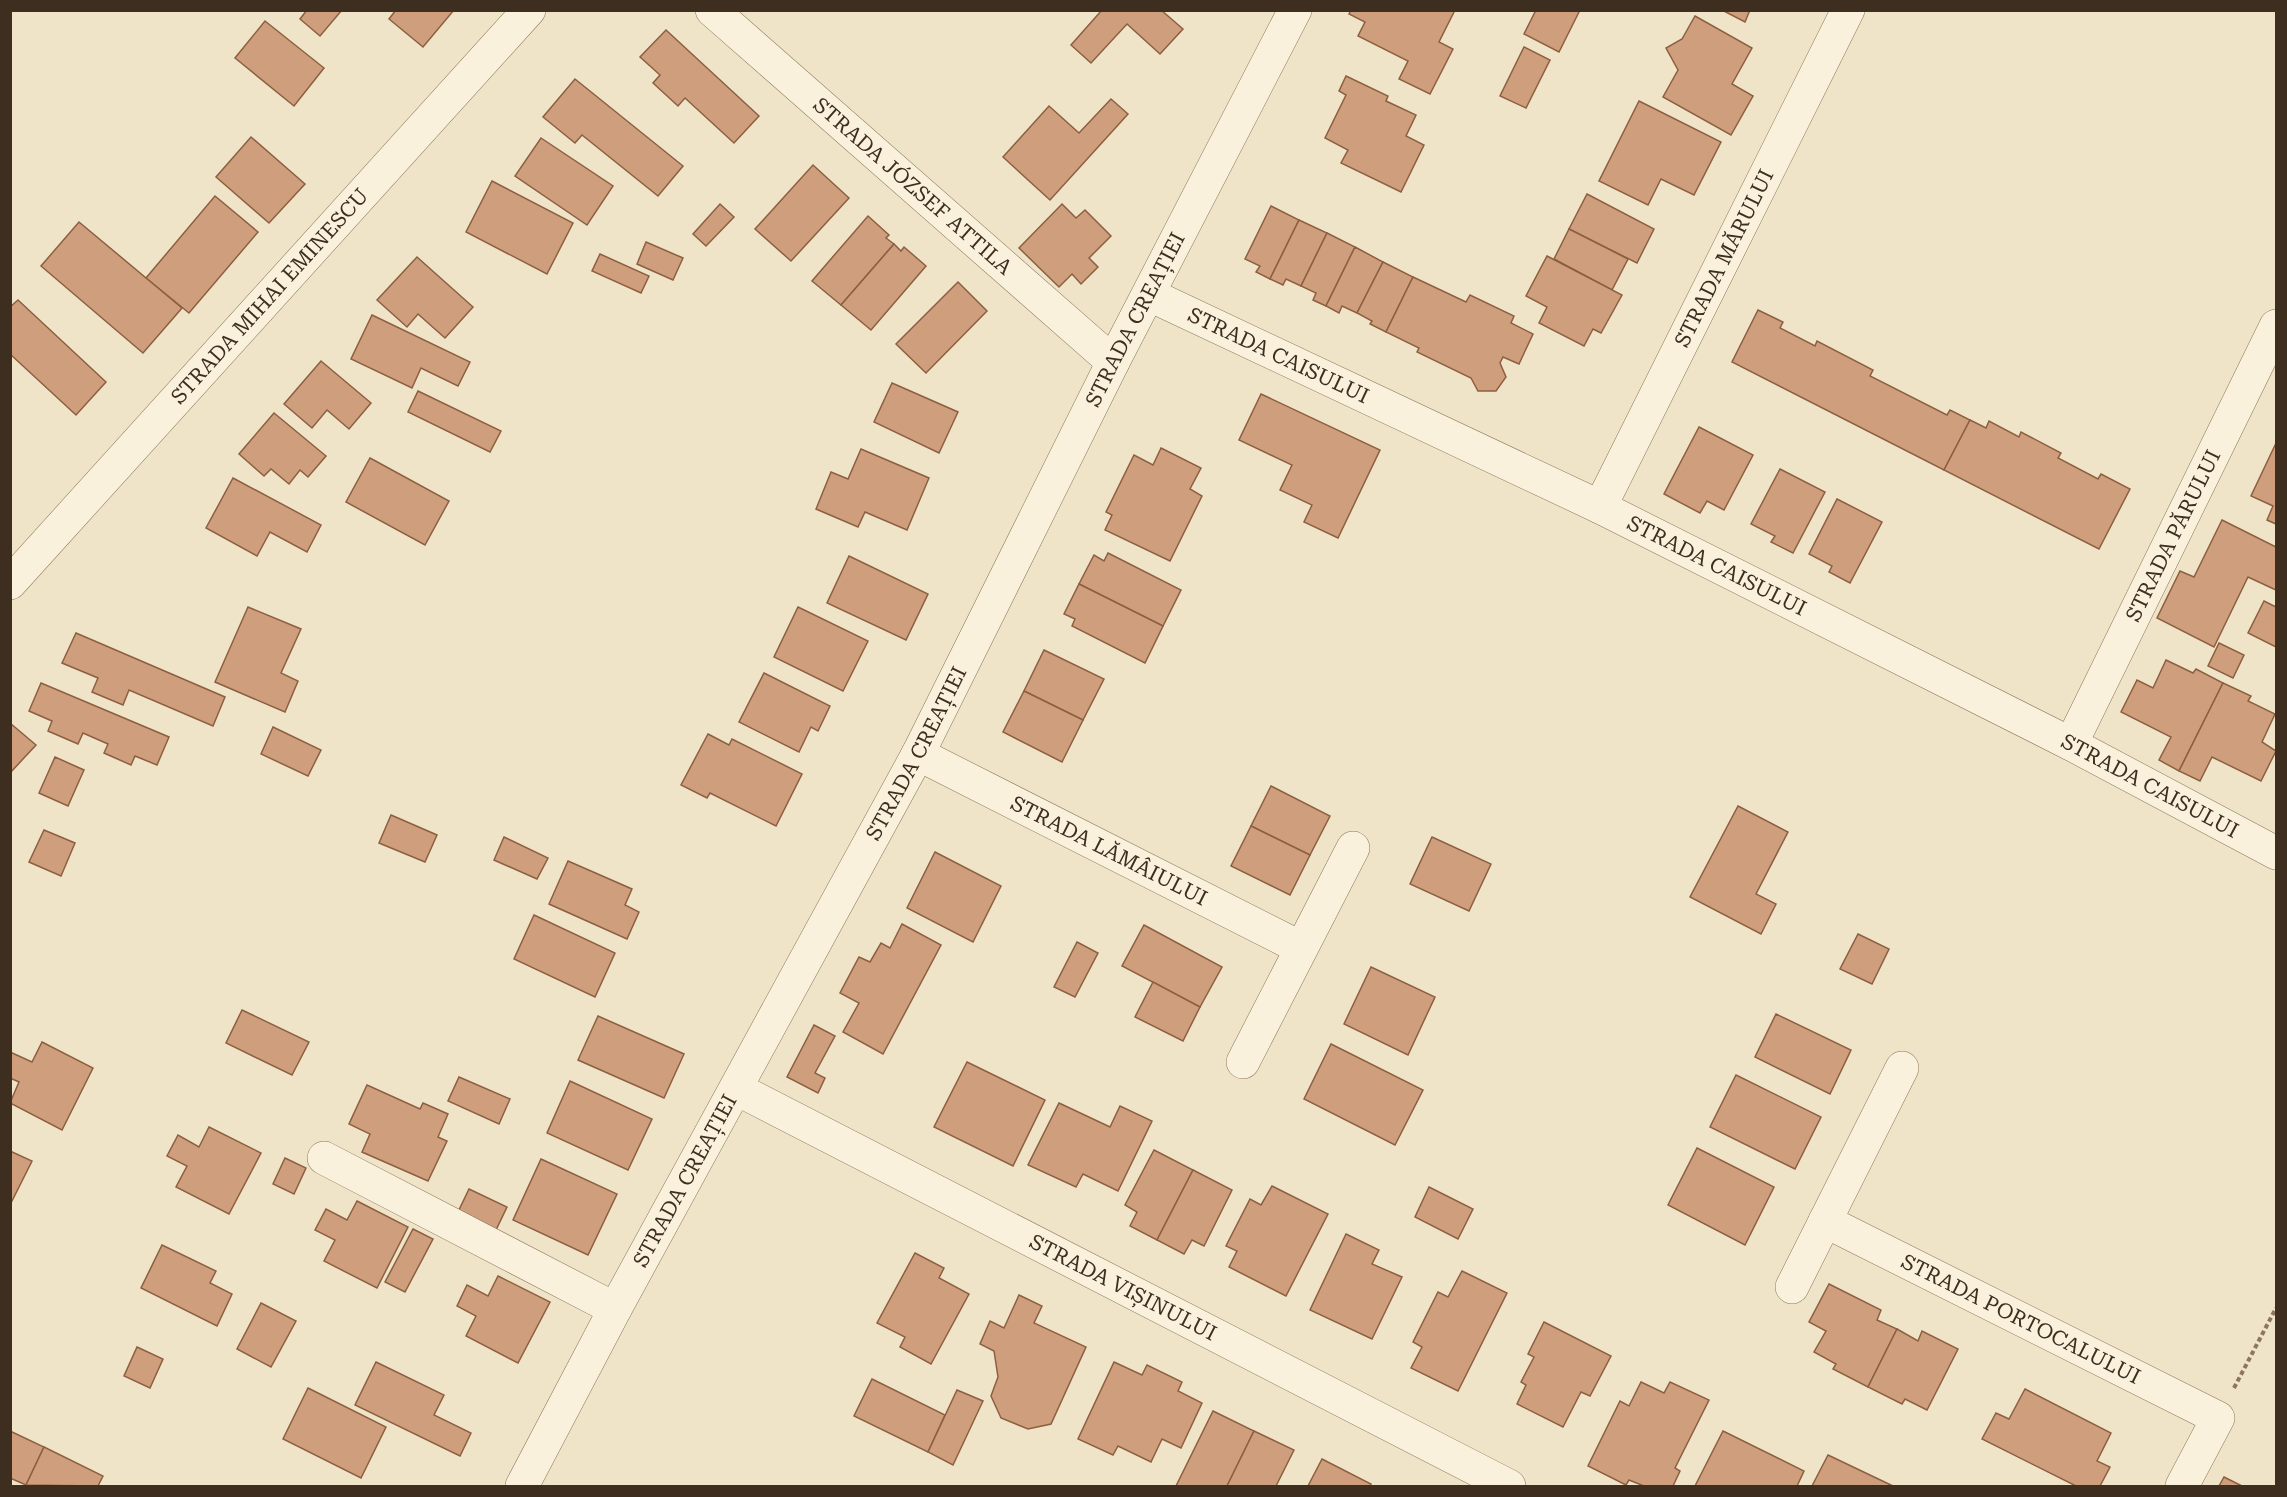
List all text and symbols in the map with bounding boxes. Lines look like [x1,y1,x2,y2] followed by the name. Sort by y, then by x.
[809,93,1017,280] street label: STRADA JÓZSEF ATTILA
[1670,165,1779,351] street label: STRADA MĂRULUI
[166,184,373,409] street label: STRADA MIHAI EMINESCU
[1081,228,1190,411] street label: STRADA CREAȚIEI
[1184,303,1373,408] street label: STRADA CAISULUI
[2121,446,2225,625] street label: STRADA PĂRULUI
[1623,511,1810,621] street label: STRADA CAISULUI
[861,663,972,844] street label: STRADA CREAȚIEI
[2057,729,2242,843] street label: STRADA CAISULUI
[1007,791,1211,910] street label: STRADA LĂMÂIULUI
[628,1091,742,1271] street label: STRADA CREAȚIEI
[1025,1229,1220,1345] street label: STRADA VIȘINULUI
[1897,1249,2144,1389] street label: STRADA PORTOCALULUI

